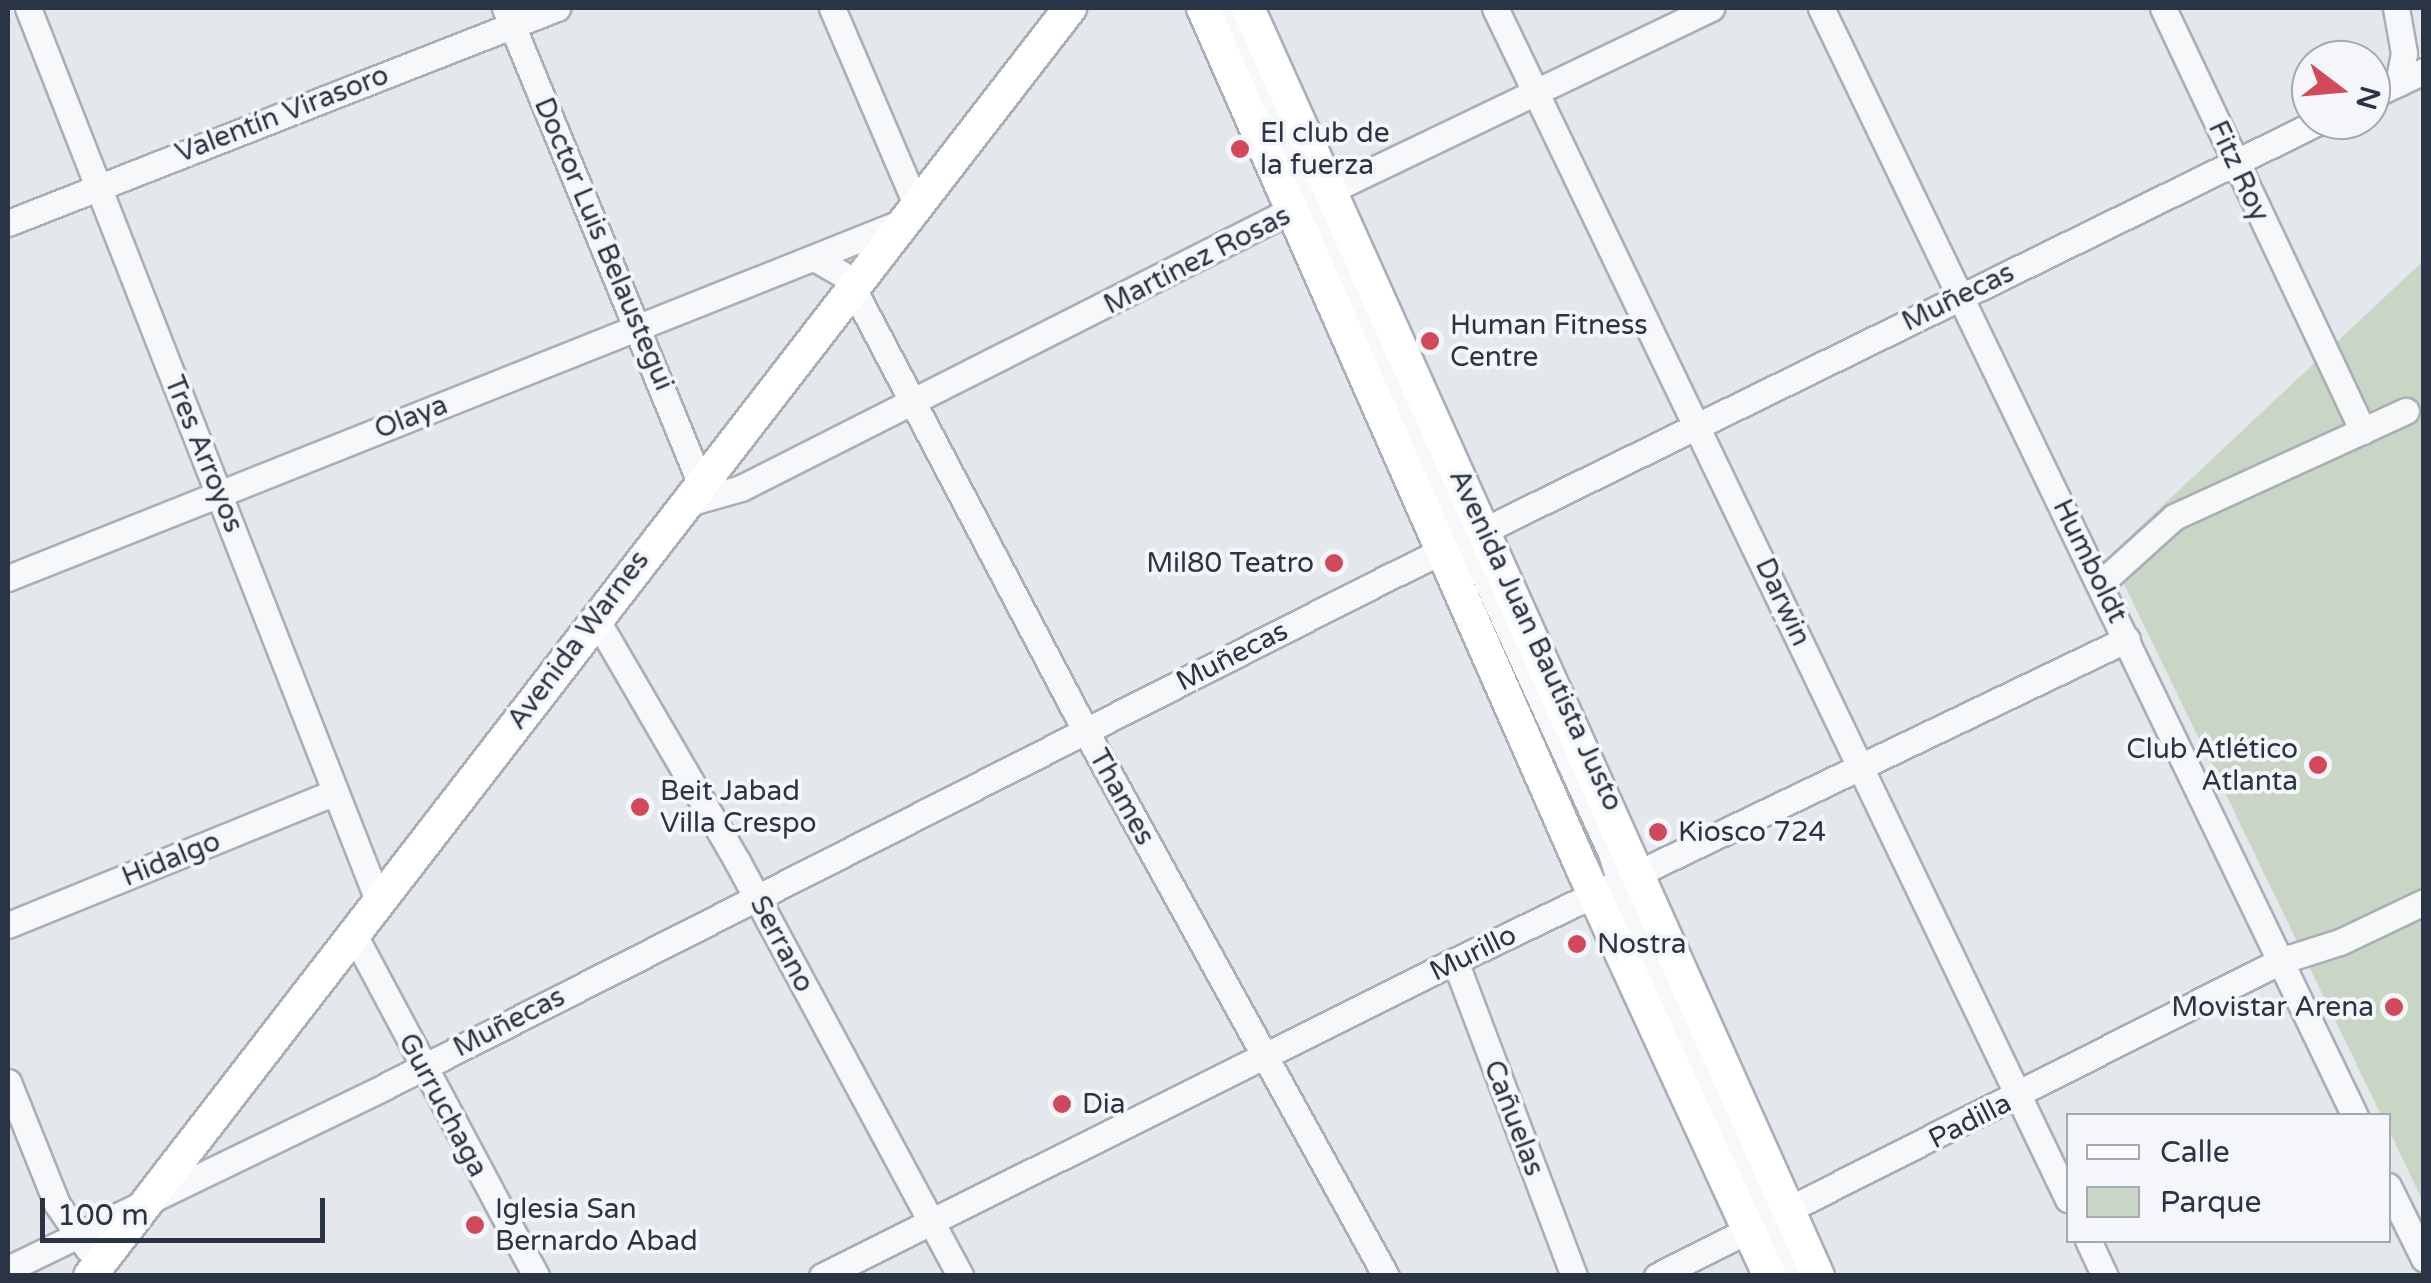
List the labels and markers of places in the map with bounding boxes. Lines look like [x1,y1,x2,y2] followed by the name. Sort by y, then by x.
[1260,116,1390,182] place label: El club de la fuerza
[1229,138,1251,160] marker: El club de la fuerza
[1450,308,1648,374] place label: Human Fitness Centre
[1419,330,1441,352] marker: Human Fitness Centre
[1146,546,1314,580] place label: Mil80 Teatro
[1323,552,1345,574] marker: Mil80 Teatro
[2126,732,2298,798] place label: Club Atlético Atlanta
[2307,754,2329,776] marker: Club Atlético Atlanta
[660,774,817,840] place label: Beit Jabad Villa Crespo
[629,796,651,818] marker: Beit Jabad Villa Crespo
[1678,815,1826,849] place label: Kiosco 724
[1647,821,1669,843] marker: Kiosco 724
[1597,927,1687,961] place label: Nostra
[1566,933,1588,955] marker: Nostra
[2171,990,2374,1024] place label: Movistar Arena
[2383,996,2405,1018] marker: Movistar Arena
[1082,1087,1125,1121] place label: Dia
[1051,1093,1073,1115] marker: Dia
[495,1192,698,1258] place label: Iglesia San Bernardo Abad
[464,1214,486,1236] marker: Iglesia San Bernardo Abad

